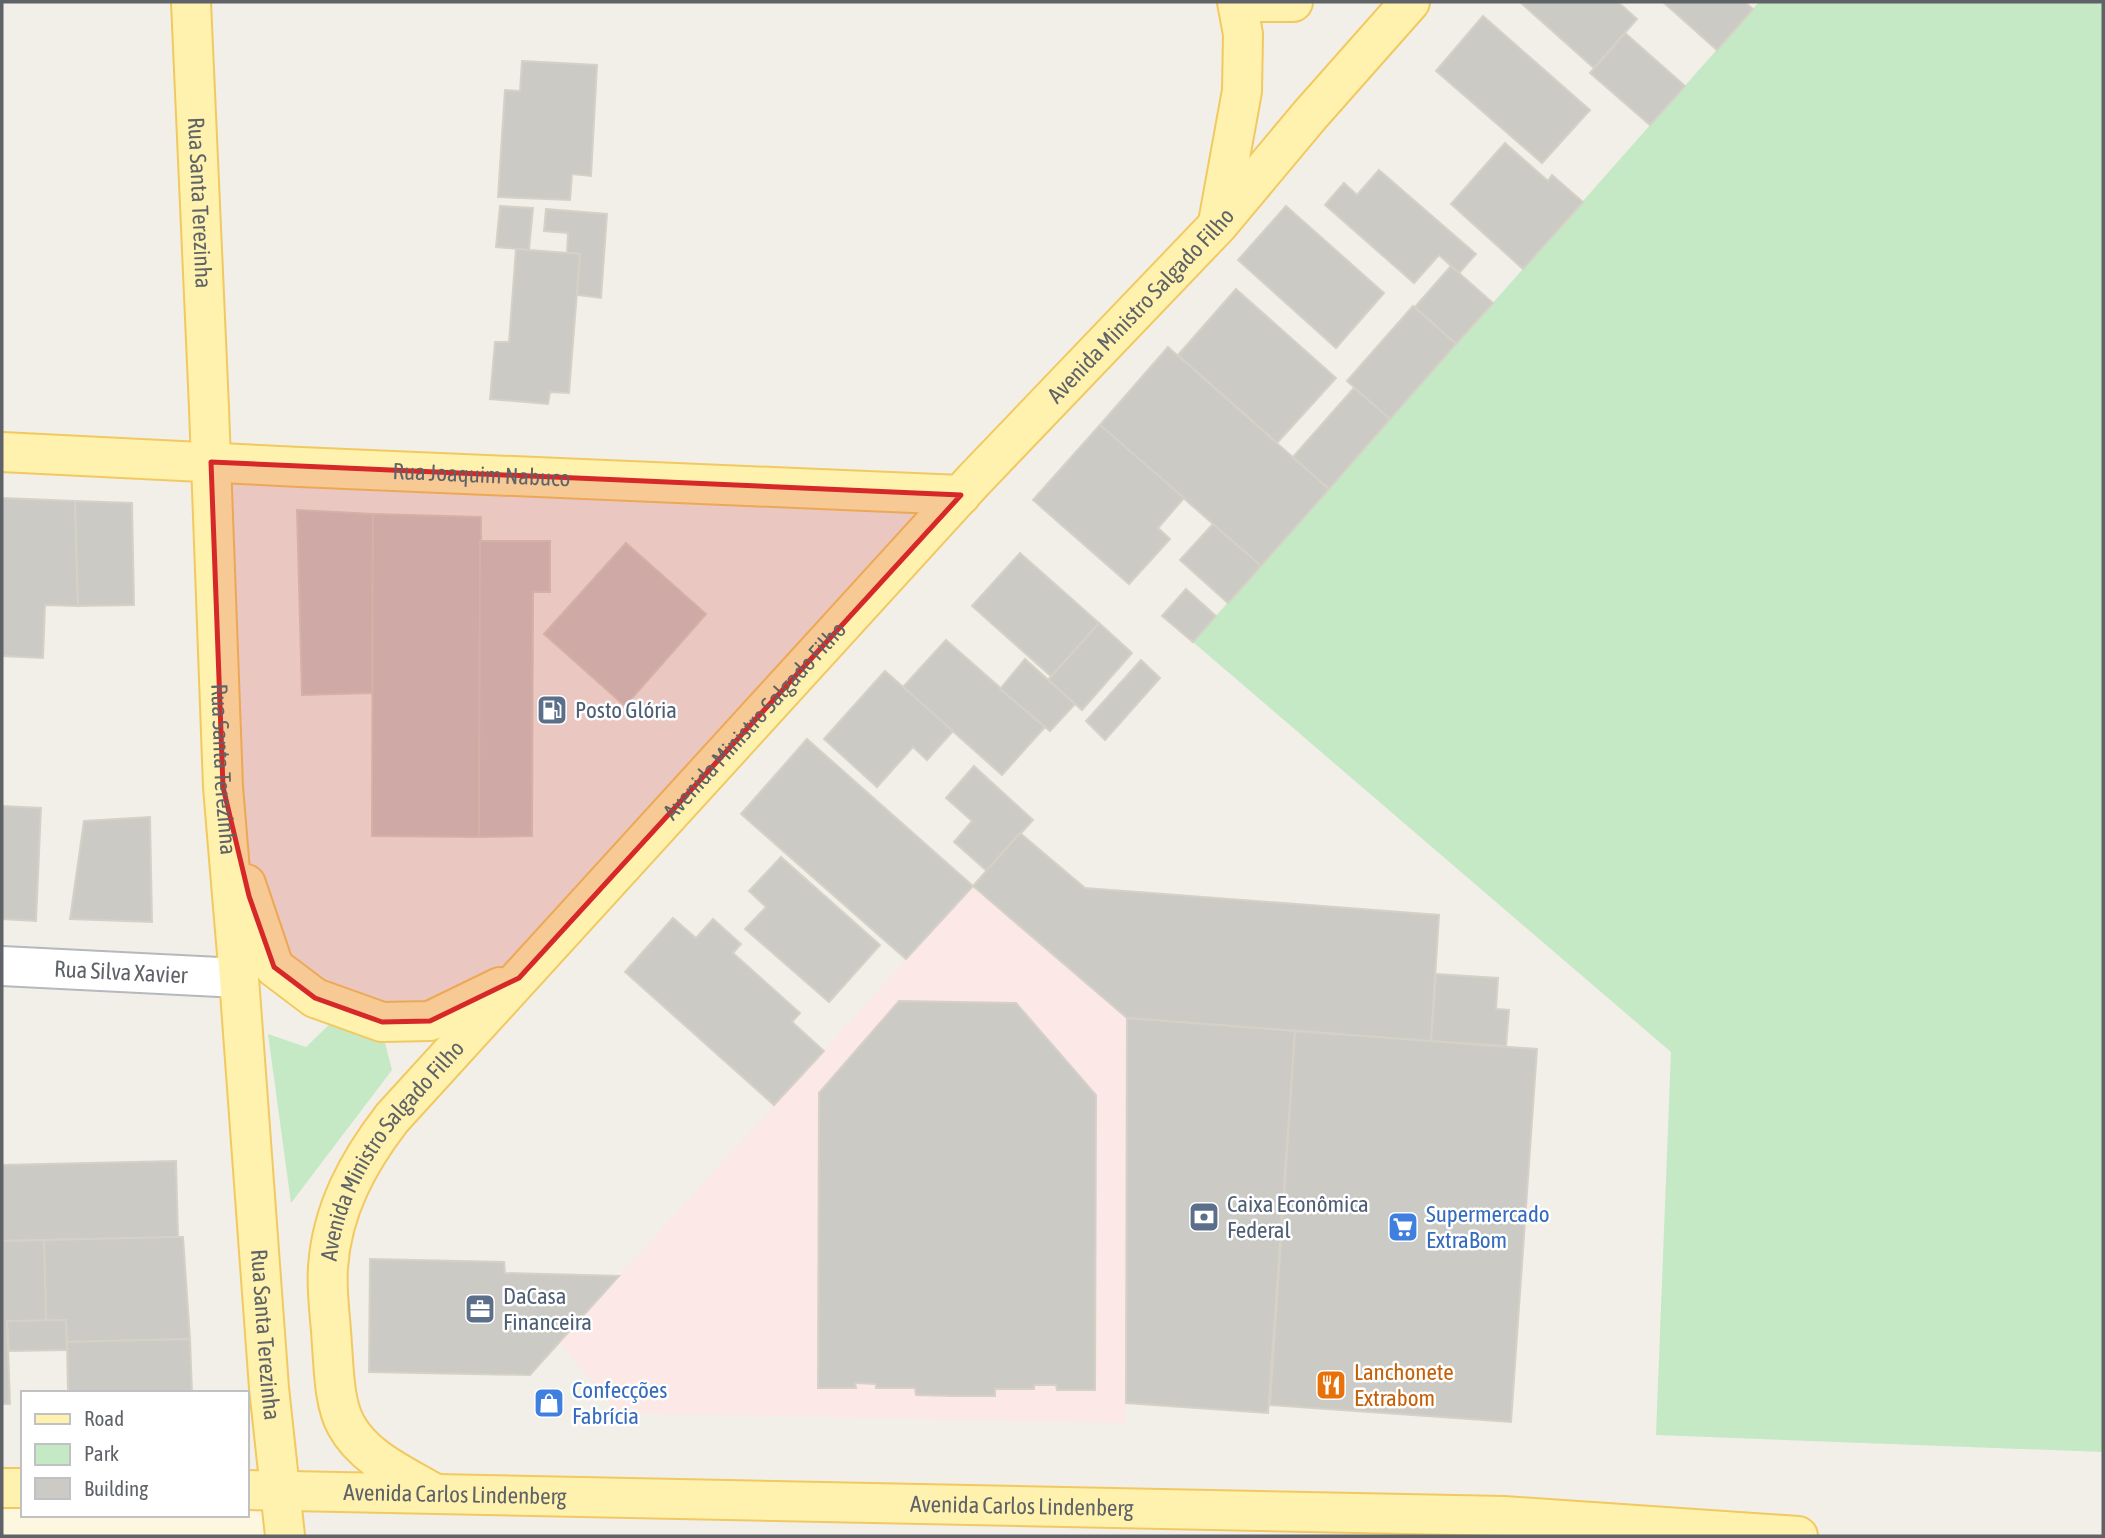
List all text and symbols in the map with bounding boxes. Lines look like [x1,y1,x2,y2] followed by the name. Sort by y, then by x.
[183,117,217,289] street label: Rua Santa Terezinha
[1042,203,1239,408] street label: Avenida Ministro Salgado Filho
[392,458,571,491] street label: Rua Joaquim Nabuco
[658,616,851,825] street label: Avenida Ministro Salgado Filho
[206,683,242,856] street label: Rua Santa Terezinha
[535,693,569,727] fuel station icon: Posto Glória
[575,697,677,723] place label: Posto Glória
[54,956,189,988] street label: Rua Silva Xavier
[316,1035,469,1262] street label: Avenida Ministro Salgado Filho
[1227,1191,1369,1243] place label: Caixa Econômica Federal
[1187,1200,1221,1234] bank icon: Caixa Econômica Federal
[1426,1201,1550,1253] place label: Supermercado ExtraBom
[1386,1210,1420,1244] supermarket icon: Supermercado ExtraBom
[246,1248,285,1422] street label: Rua Santa Terezinha
[503,1283,592,1335] place label: DaCasa Financeira
[463,1292,497,1326] office icon: DaCasa Financeira
[1354,1359,1454,1411] place label: Lanchonete Extrabom
[1314,1368,1348,1402] restaurant icon: Lanchonete Extrabom
[572,1377,667,1429] place label: Confecções Fabrícia
[532,1386,566,1420] shop icon: Confecções Fabrícia
[21,1391,248,1517] legend
[84,1406,124,1430] text: Road
[84,1441,119,1465] text: Park
[84,1476,148,1500] text: Building
[343,1479,567,1510] street label: Avenida Carlos Lindenberg
[910,1491,1134,1521] street label: Avenida Carlos Lindenberg

